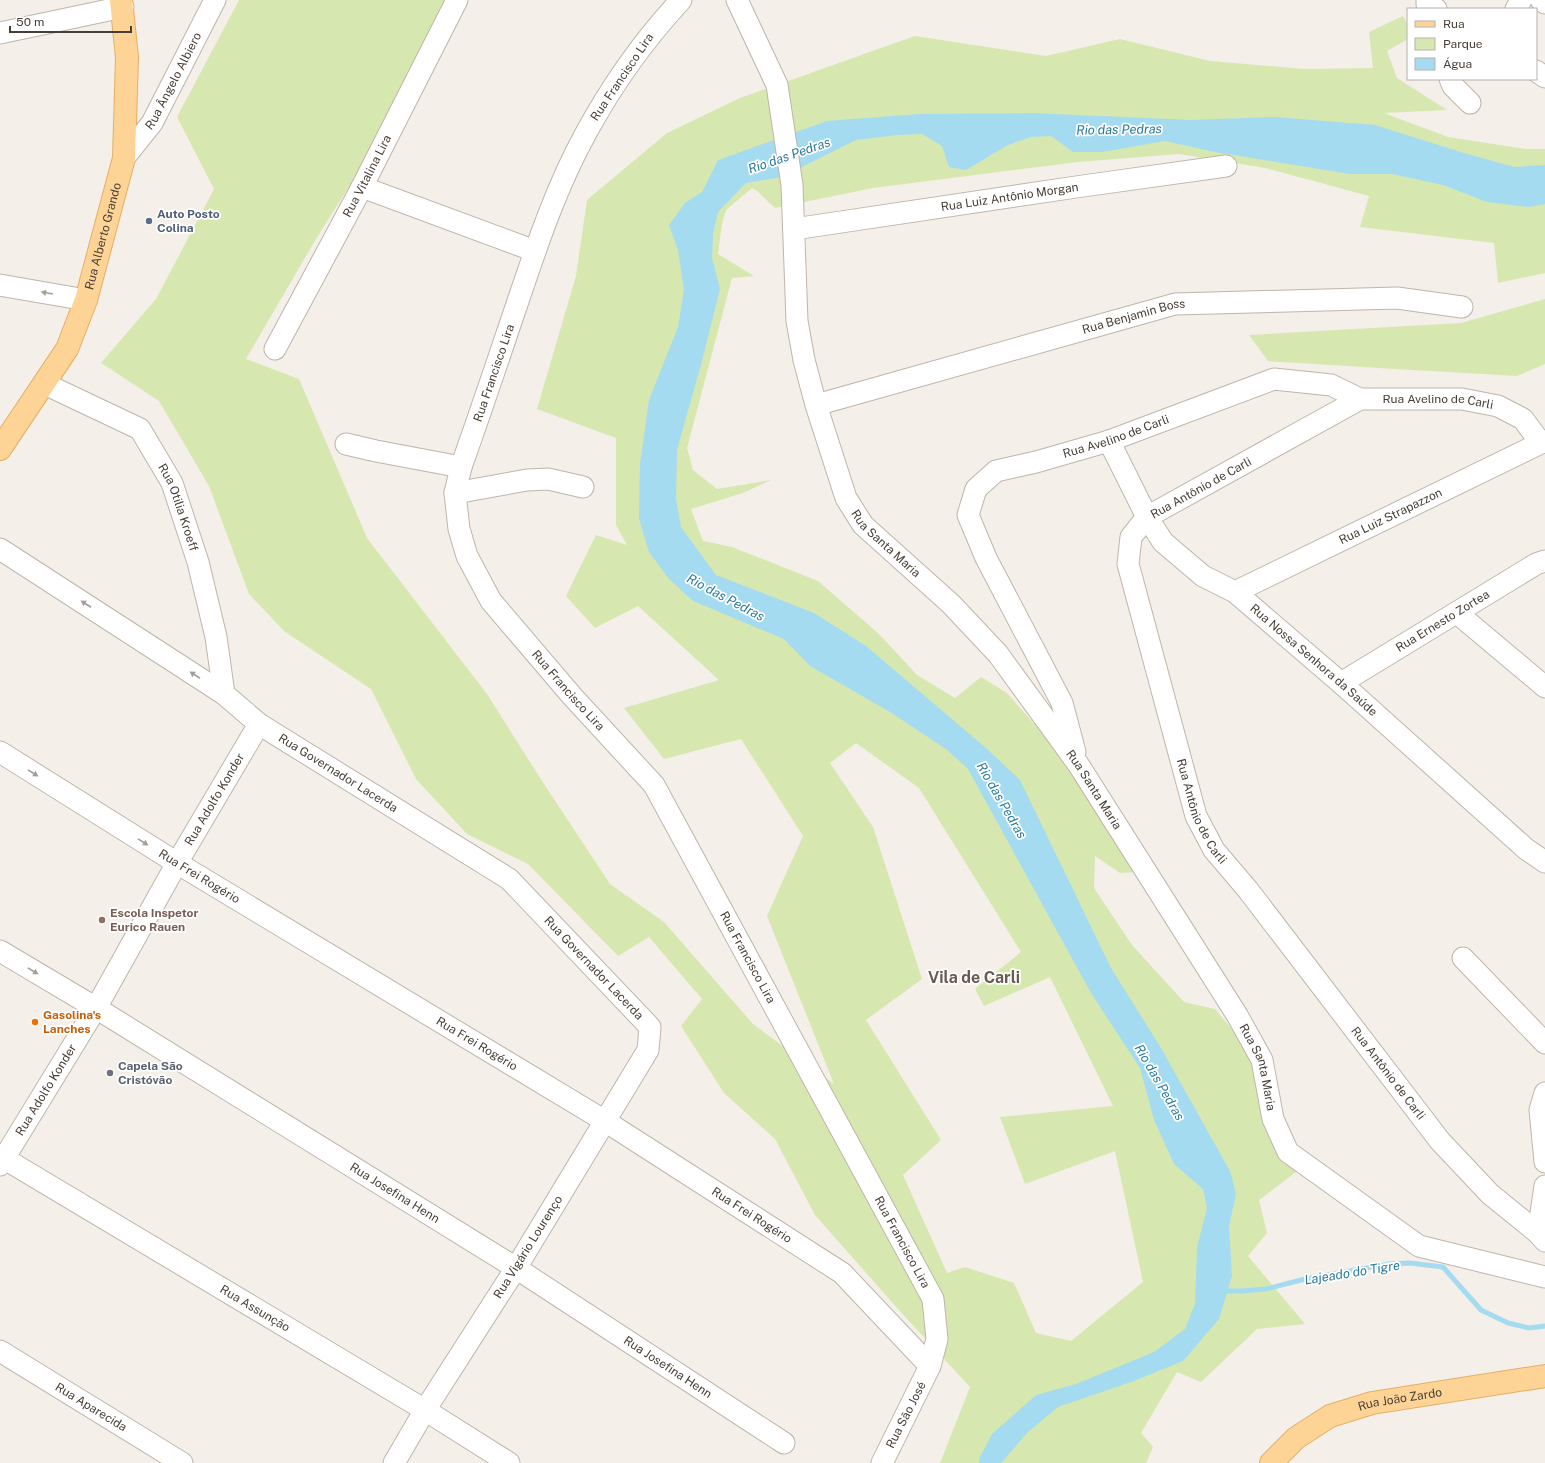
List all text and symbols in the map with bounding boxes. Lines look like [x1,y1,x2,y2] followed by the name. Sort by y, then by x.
[10,8,131,34] scale bar
[1407,8,1537,80] legend
[16,15,44,29] text: 50 m
[1443,17,1465,31] text: Rua
[142,30,204,133] street label: Rua Ângelo Albiero
[588,31,656,123] street label: Rua Francisco Lira
[1443,37,1483,51] text: Parque
[1443,57,1472,71] text: Água
[1076,121,1162,138] water label: Rio das Pedras
[340,133,394,220] street label: Rua Vitalina Lira
[746,134,832,177] water label: Rio das Pedras
[940,180,1079,214] street label: Rua Luiz Antônio Morgan
[82,181,124,291] street label: Rua Alberto Grando
[157,207,220,235] place label: Auto Posto Colina
[144,216,154,226] marker: Auto Posto Colina
[41,290,53,296] one-way arrow
[1081,297,1185,337] street label: Rua Benjamin Boss
[471,322,517,424] street label: Rua Francisco Lira
[1383,392,1494,412] street label: Rua Avelino de Carli
[1061,412,1171,461] street label: Rua Avelino de Carli
[1148,454,1254,522] street label: Rua Antônio de Carli
[155,461,201,553] street label: Rua Otilia Kroeff
[1337,485,1444,547] street label: Rua Luiz Strapazzon
[848,507,923,580] street label: Rua Santa Maria
[684,571,767,624] water label: Rio das Pedras
[1393,587,1492,655] street label: Rua Ernesto Zortea
[80,600,91,608] one-way arrow
[1247,601,1380,719] street label: Rua Nossa Senhora da Saúde
[529,647,607,733] street label: Rua Francisco Lira
[189,671,200,679] one-way arrow
[276,731,400,815] street label: Rua Governador Lacerda
[1063,747,1125,832] street label: Rua Santa Maria
[182,750,247,848] street label: Rua Adolfo Konder
[1174,757,1230,867] street label: Rua Antônio de Carli
[974,759,1029,841] water label: Rio das Pedras
[27,769,39,776] one-way arrow
[137,838,149,845] one-way arrow
[156,846,243,906] street label: Rua Frei Rogério
[110,906,199,934] place label: Escola Inspetor Eurico Rauen
[717,909,778,1006] street label: Rua Francisco Lira
[541,913,646,1023] street label: Rua Governador Lacerda
[97,915,107,925] marker: Escola Inspetor Eurico Rauen
[28,967,38,975] one-way arrow
[928,968,1020,987] district label: Vila de Carli
[43,1008,101,1036] place label: Gasolina's Lanches
[434,1014,520,1074] street label: Rua Frei Rogério
[30,1017,40,1027] marker: Gasolina's Lanches
[1236,1021,1278,1112] street label: Rua Santa Maria
[1348,1024,1428,1123] street label: Rua Antônio de Carli
[13,1041,79,1138] street label: Rua Adolfo Konder
[1132,1041,1187,1123] water label: Rio das Pedras
[118,1059,183,1087] place label: Capela São Cristóvão
[105,1068,115,1078] marker: Capela São Cristóvão
[347,1160,442,1226] street label: Rua Josefina Henn
[709,1184,795,1246] street label: Rua Frei Rogério
[491,1193,565,1301] street label: Rua Vigário Lourenço
[872,1194,933,1291] street label: Rua Francisco Lira
[1303,1258,1401,1287] water label: Lajeado do Tigre
[217,1282,293,1335] street label: Rua Assunção
[621,1333,715,1401] street label: Rua Josefina Henn
[883,1379,929,1451] street label: Rua São José
[53,1380,129,1434] street label: Rua Aparecida
[1356,1385,1443,1414] street label: Rua João Zardo

